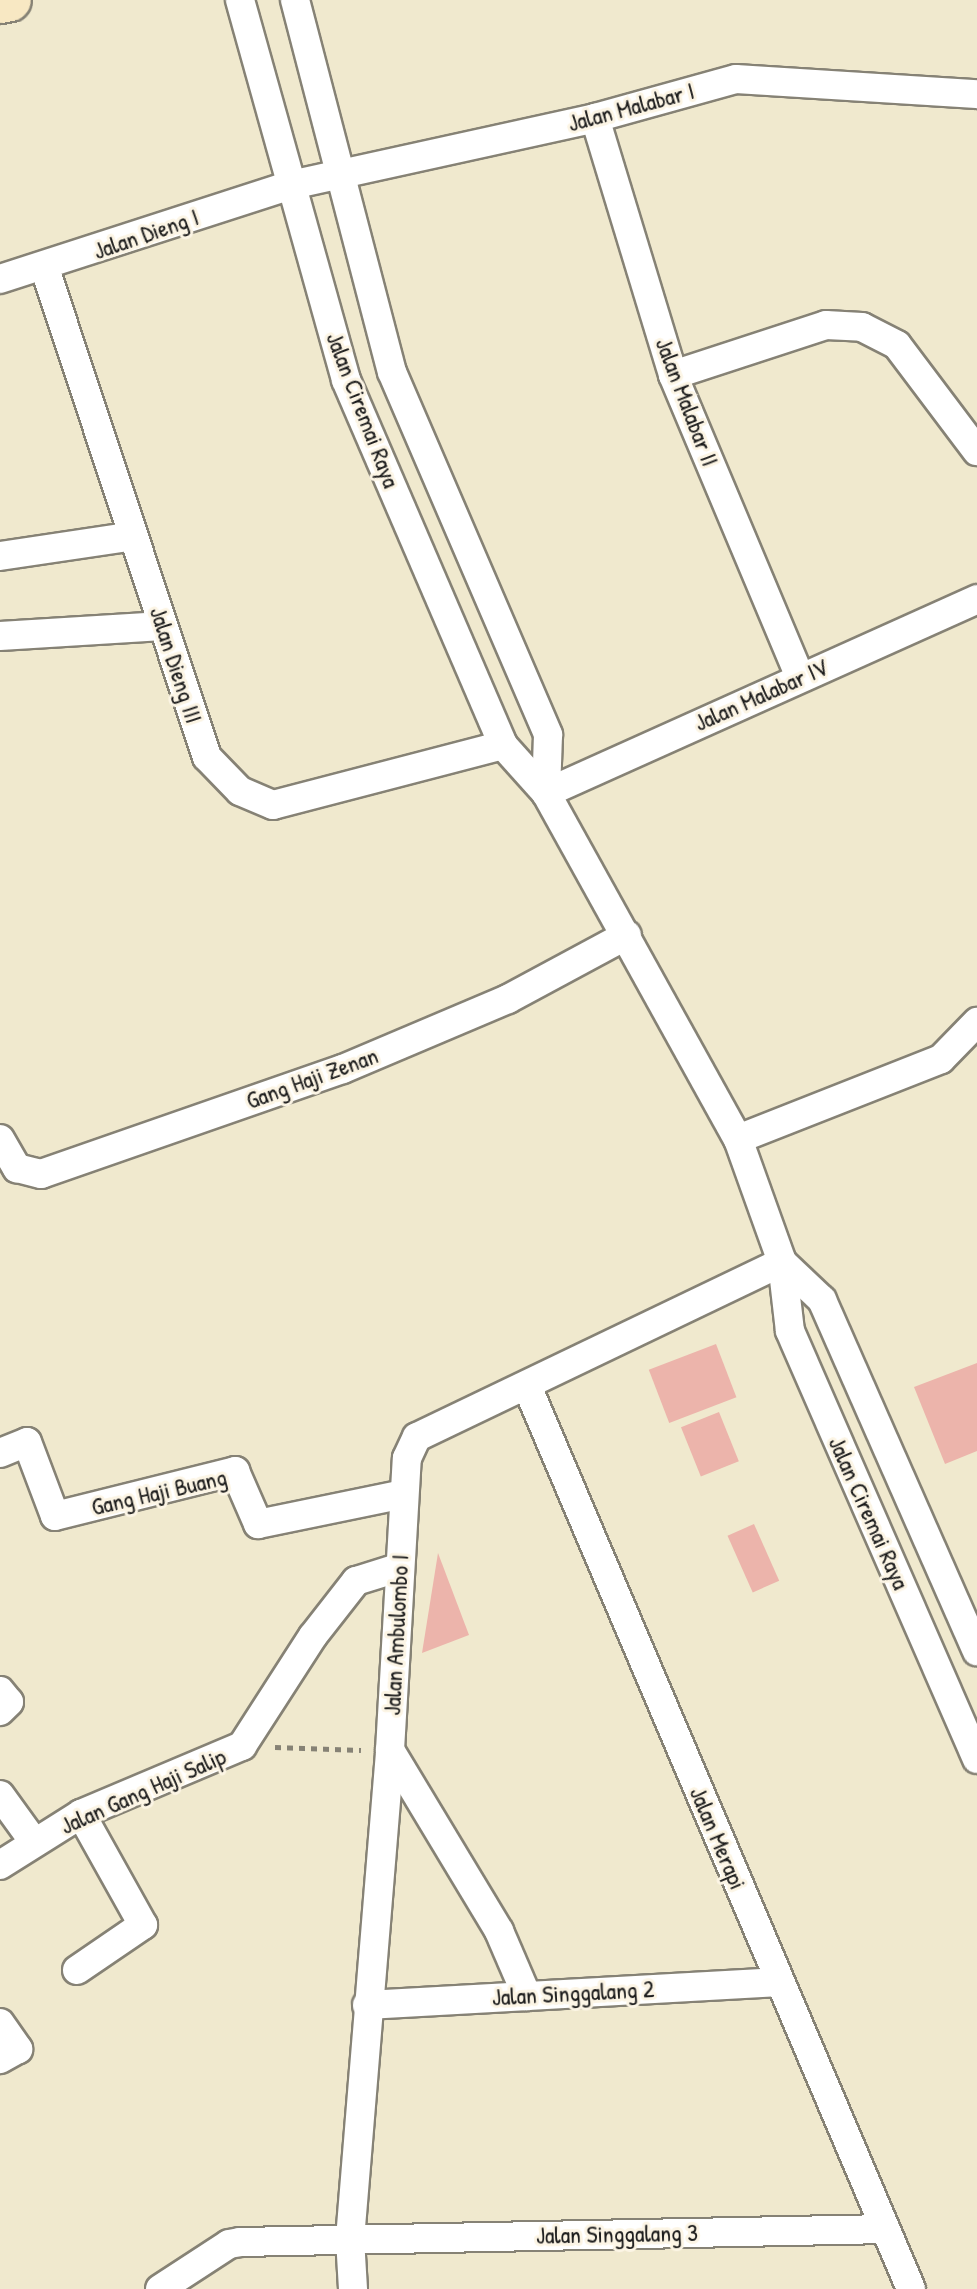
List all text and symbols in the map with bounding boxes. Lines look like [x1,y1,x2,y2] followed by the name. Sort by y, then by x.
[565,76,697,138] street label: Jalan Malabar I
[90,203,202,265] street label: Jalan Dieng I
[320,328,406,492] street label: Jalan Ciremai Raya
[649,334,725,470] street label: Jalan Malabar II
[144,603,208,727] street label: Jalan Dieng III
[690,653,832,737] street label: Jalan Malabar IV
[242,1041,382,1115] street label: Gang Haji Zenan
[822,1432,916,1594] street label: Jalan Ciremai Raya
[89,1462,229,1522] street label: Gang Haji Buang
[377,1554,415,1716] street label: Jalan Ambulombo I
[56,1742,230,1840] street label: Jalan Gang Haji Salip
[684,1782,752,1894] street label: Jalan Merapi
[491,1974,655,2012] street label: Jalan Singgalang 2
[536,2218,698,2250] street label: Jalan Singgalang 3

